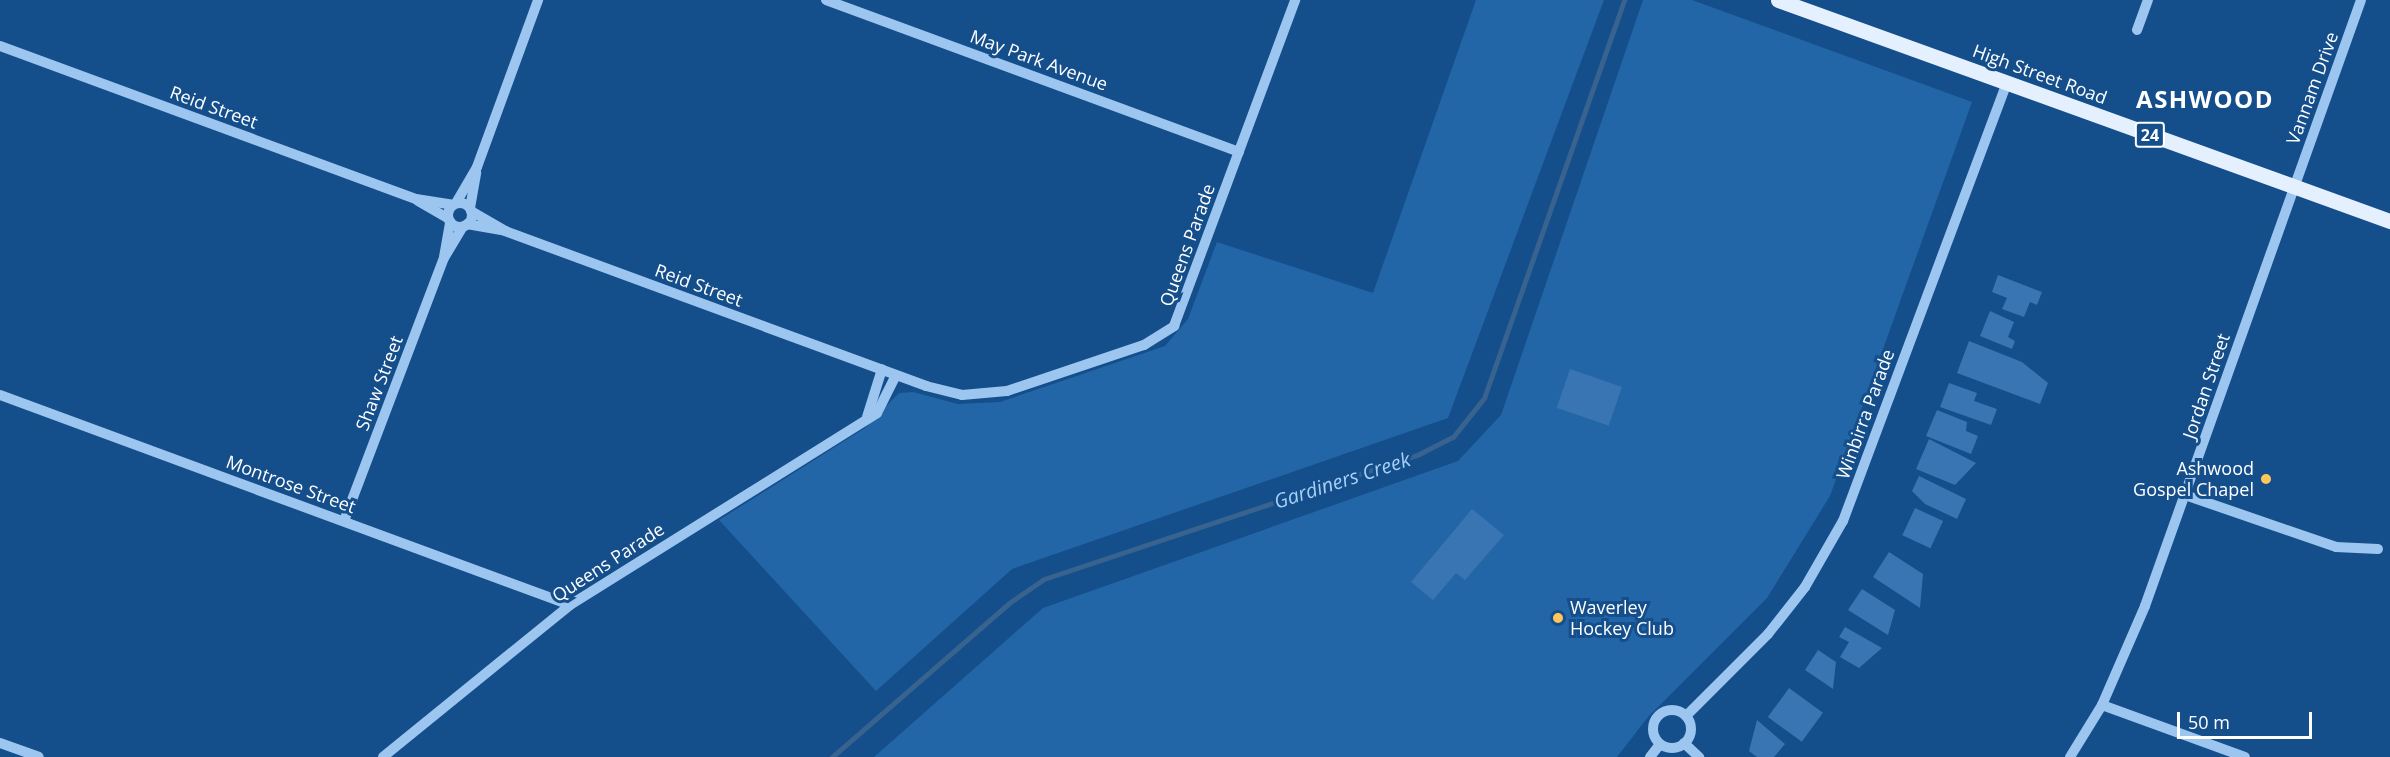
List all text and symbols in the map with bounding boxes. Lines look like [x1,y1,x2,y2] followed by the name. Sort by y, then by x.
[967,25,1111,95] street label: May Park Avenue
[2282,29,2342,147] street label: Vannam Drive
[1970,40,2110,108] street label: High Street Road
[167,81,261,133] street label: Reid Street
[2136,85,2274,113] district label: ASHWOOD
[2134,122,2166,148] road number: 24
[1155,181,1219,309] street label: Queens Parade
[652,259,746,311] street label: Reid Street
[2178,330,2234,442] street label: Jordan Street
[351,333,407,433] street label: Shaw Street
[1832,346,1898,482] street label: Winbirra Parade
[1271,447,1413,513] water label: Gardiners Creek
[223,451,359,517] street label: Montrose Street
[2133,458,2254,500] place label: Ashwood Gospel Chapel
[2259,472,2273,486] marker: Ashwood Gospel Chapel
[548,518,668,606] street label: Queens Parade
[1570,597,1674,640] place label: Waverley Hockey Club
[1551,611,1565,625] marker: Waverley Hockey Club
[2180,700,2315,738] scale bar
[2188,710,2230,734] text: 50 m

